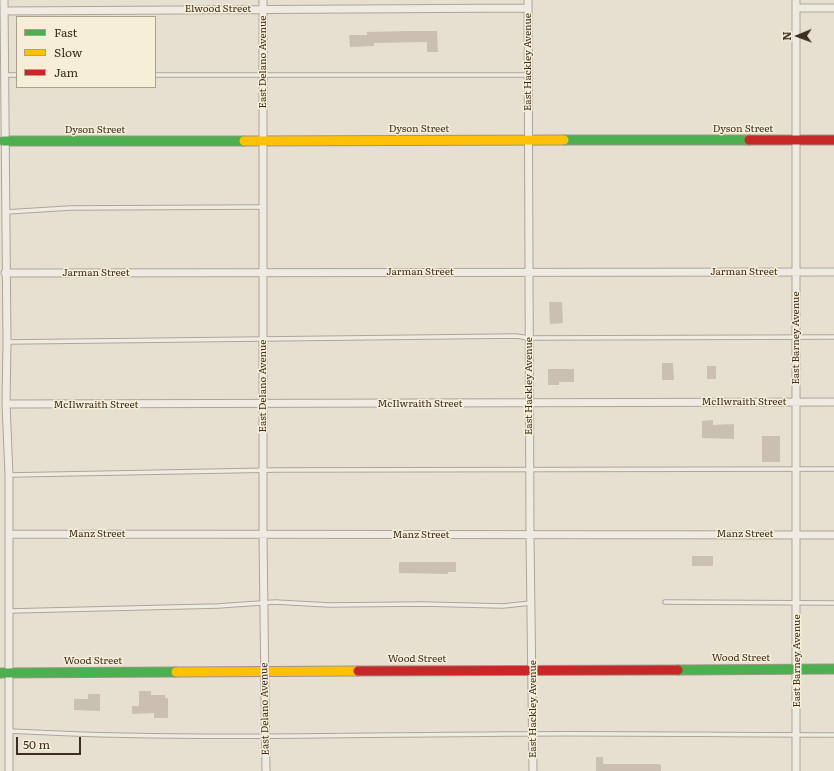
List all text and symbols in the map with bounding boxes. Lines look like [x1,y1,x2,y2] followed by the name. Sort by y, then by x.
[185,3,251,15] street label: Elwood Street
[522,13,534,111] street label: East Hackley Avenue
[16,16,156,88] legend
[257,16,269,108] street label: East Delano Avenue
[778,16,818,56] north arrow
[54,23,77,41] text: Fast
[778,31,794,41] text: N
[54,43,82,61] text: Slow
[54,63,78,81] text: Jam
[389,123,449,135] street label: Dyson Street
[713,123,773,135] street label: Dyson Street
[65,124,125,136] street label: Dyson Street
[386,266,454,278] street label: Jarman Street
[710,266,778,278] street label: Jarman Street
[62,267,130,279] street label: Jarman Street
[790,291,802,385] street label: East Barney Avenue
[523,337,535,435] street label: East Hackley Avenue
[257,340,269,432] street label: East Delano Avenue
[701,396,787,408] street label: McIlwraith Street
[377,398,463,410] street label: McIlwraith Street
[53,399,139,411] street label: McIlwraith Street
[68,528,126,540] street label: Manz Street
[716,528,774,540] street label: Manz Street
[392,529,450,541] street label: Manz Street
[791,614,803,708] street label: East Barney Avenue
[712,652,770,664] street label: Wood Street
[388,653,446,665] street label: Wood Street
[64,655,122,667] street label: Wood Street
[527,660,539,758] street label: East Hackley Avenue
[258,662,272,756] street label: East Delano Avenue
[18,729,83,755] scale bar
[23,735,50,753] text: 50 m

